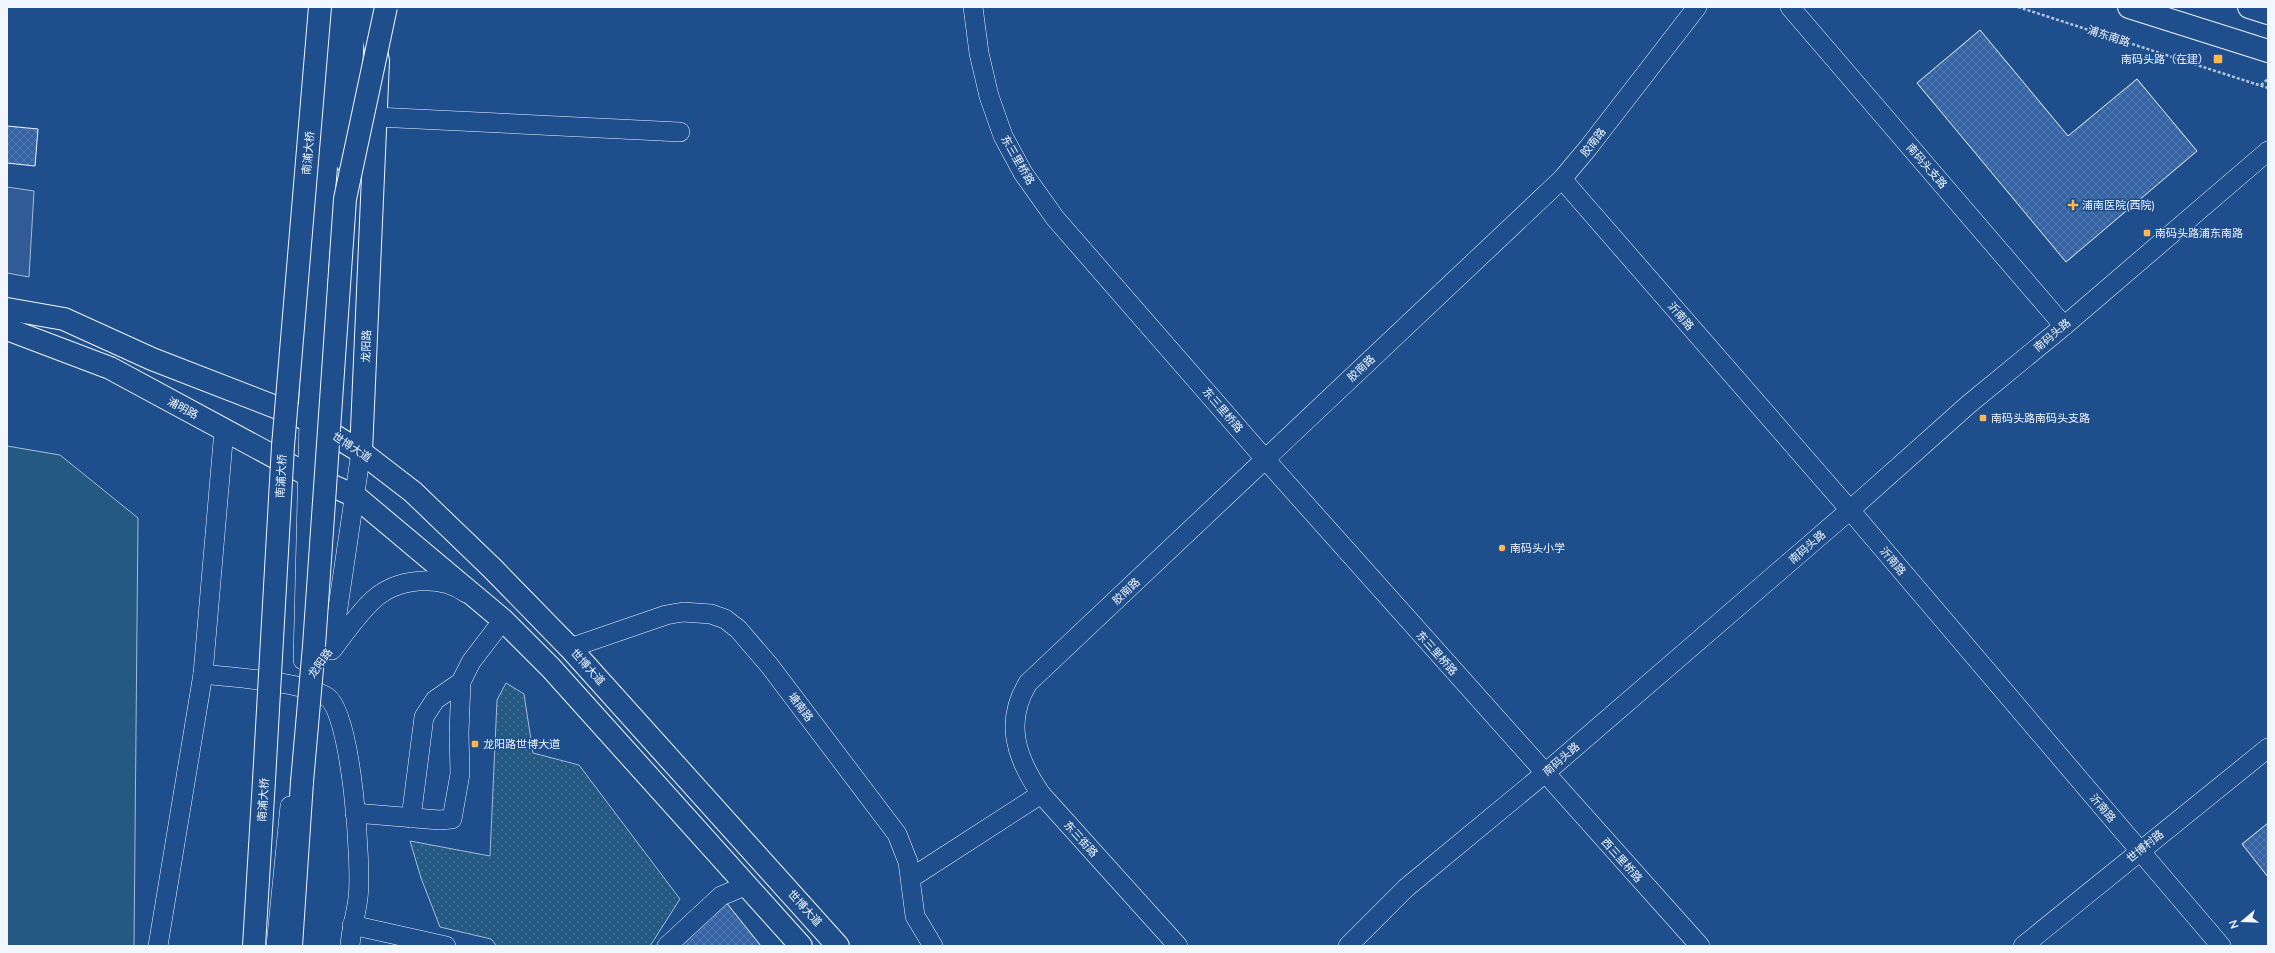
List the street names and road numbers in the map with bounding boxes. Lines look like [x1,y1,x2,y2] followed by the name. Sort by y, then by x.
[2086,23,2132,49] street label: 浦东南路
[1577,125,1609,159] street label: 胶南路
[299,130,317,176] street label: 南浦大桥
[998,133,1038,187] street label: 东三里桥路
[1904,141,1950,191] street label: 南码头支路
[1665,299,1697,333] street label: 沂南路
[2031,315,2073,355] street label: 南码头路
[358,329,374,363] street label: 龙阳路
[1344,352,1378,384] street label: 胶南路
[1200,385,1246,435] street label: 东三里桥路
[165,394,201,422] street label: 浦明路
[330,429,374,465] street label: 世博大道
[273,454,289,498] street label: 南浦大桥
[1786,527,1828,567] street label: 南码头路
[1877,544,1909,578] street label: 沂南路
[1109,575,1143,607] street label: 胶南路
[1413,628,1461,678] street label: 东三里桥路
[305,645,335,681] street label: 龙阳路
[568,646,608,688] street label: 世博大道
[785,690,817,724] street label: 塘南路
[1540,739,1582,779] street label: 南码头路
[254,778,272,822] street label: 南浦大桥
[2087,791,2119,825] street label: 沂南路
[1061,818,1101,860] street label: 东三街路
[2123,827,2167,865] street label: 世博村路
[1598,835,1646,885] street label: 西三里桥路
[785,887,825,929] street label: 世博大道

